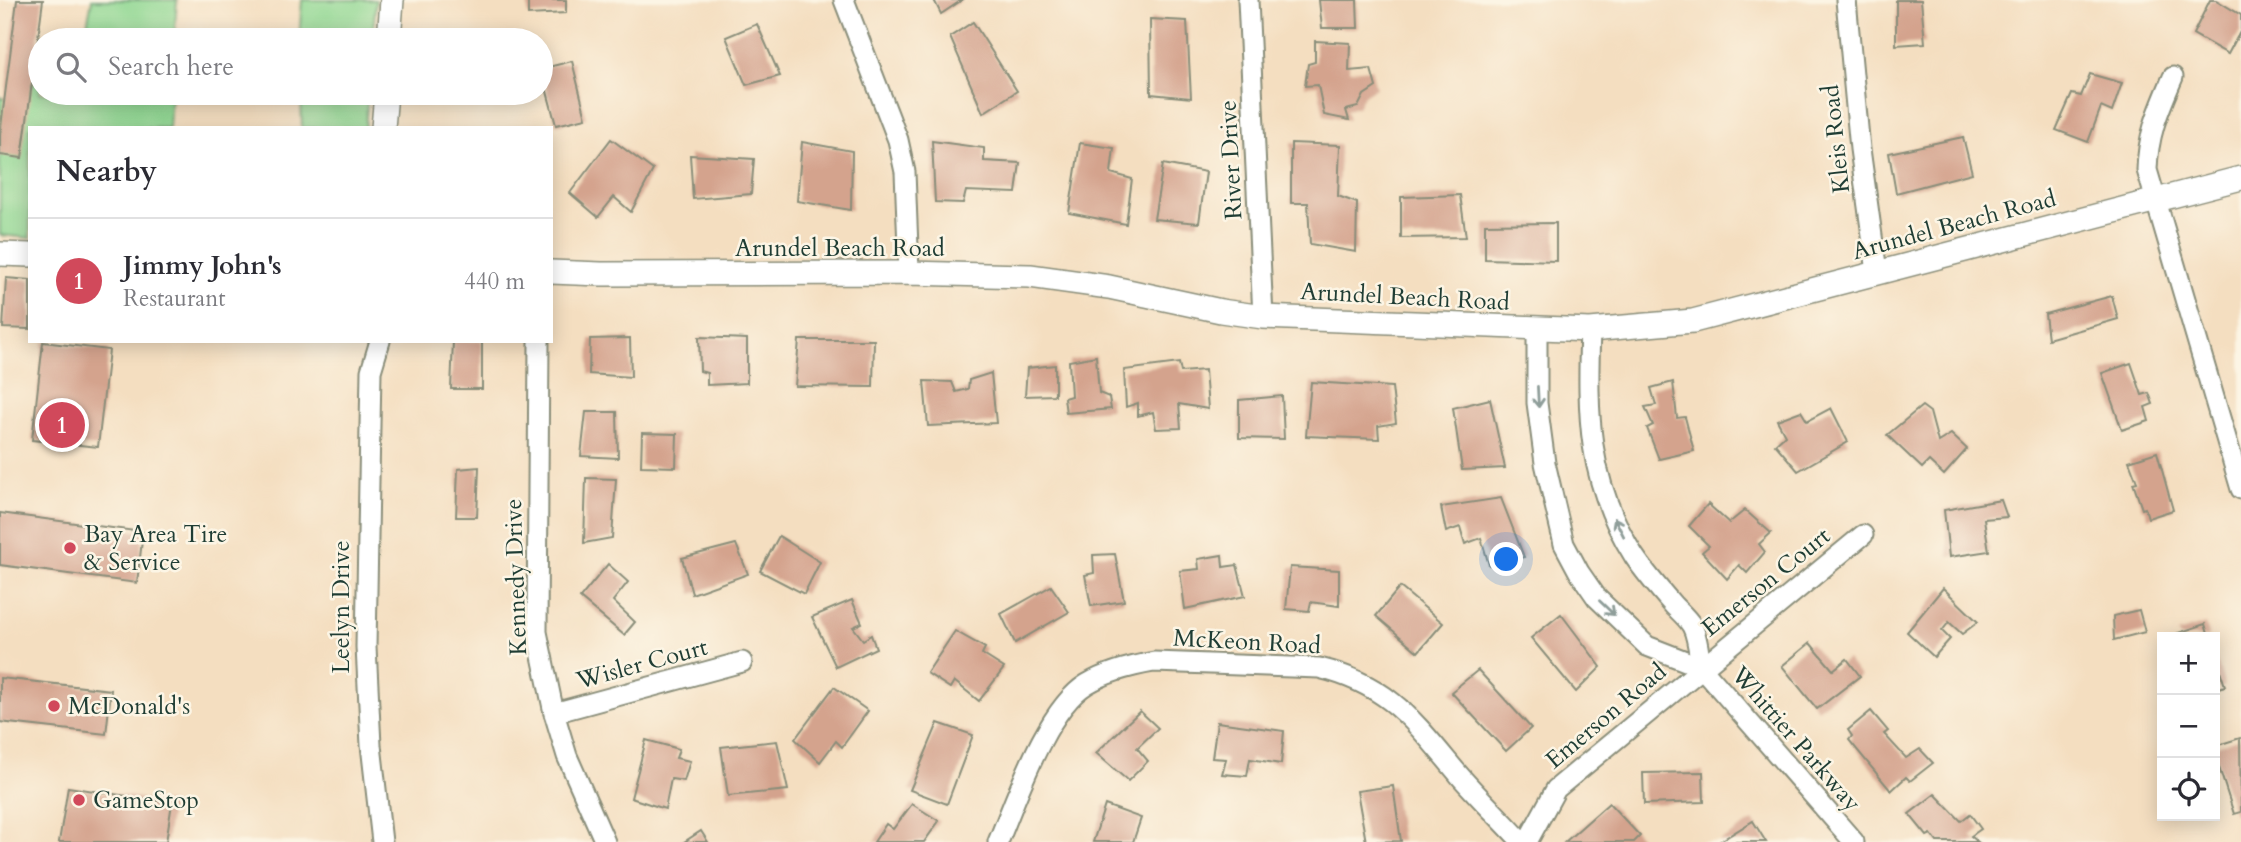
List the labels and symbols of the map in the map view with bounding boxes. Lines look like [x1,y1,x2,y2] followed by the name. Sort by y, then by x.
[1814,83,1858,195] street label: Kleis Road
[1211,99,1251,221] street label: River Drive
[1848,182,2060,268] street label: Arundel Beach Road
[735,232,945,265] street label: Arundel Beach Road
[1299,275,1511,319] street label: Arundel Beach Road
[1532,385,1545,408] one-way arrow
[39,399,85,451] pin: 1
[497,498,535,656] street label: Kennedy Drive
[1611,517,1625,538] one-way arrow
[84,518,227,579] place label: Bay Area Tire & Service
[1695,520,1838,644] street label: Emerson Court
[62,540,78,556] marker: Bay Area Tire & Service
[325,540,358,674] street label: Leelyn Drive
[1489,542,1523,576] your location
[1599,600,1616,617] one-way arrow
[1172,622,1322,662] street label: McKeon Road
[572,631,712,698] street label: Wisler Court
[1538,655,1674,776] street label: Emerson Road
[1723,658,1869,819] street label: Whittier Parkway
[68,690,190,723] place label: McDonald's
[46,698,62,714] marker: McDonald's
[93,784,199,817] place label: GameStop
[71,792,87,808] marker: GameStop

